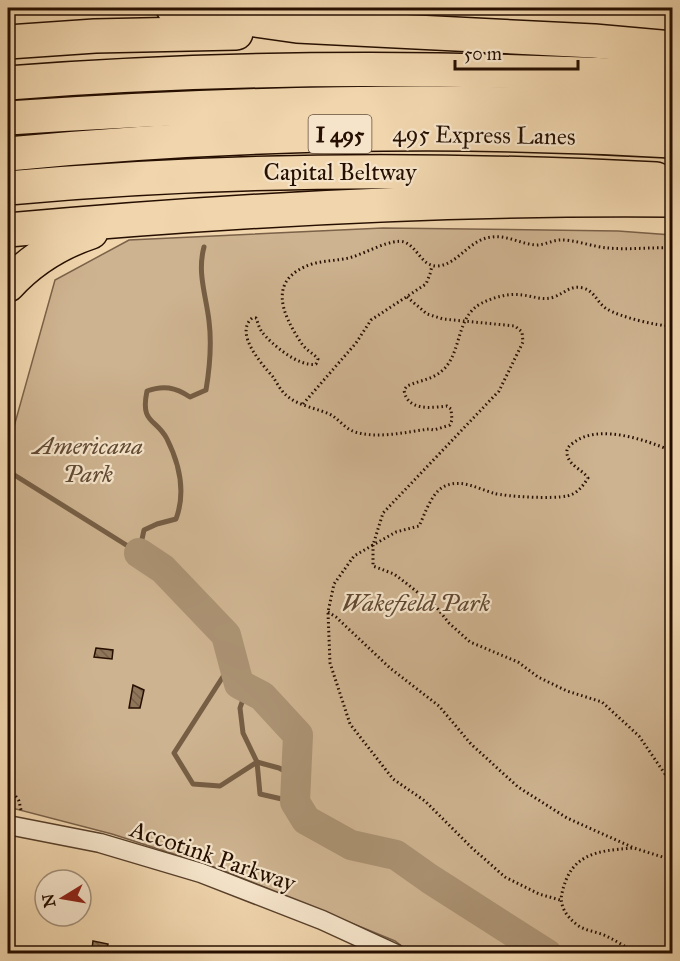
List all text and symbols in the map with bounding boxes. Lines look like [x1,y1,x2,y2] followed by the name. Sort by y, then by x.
[455,33,578,71] scale bar
[464,43,502,65] text: 50 m
[308,115,372,153] road number: I 495
[392,118,576,152] street label: 495 Express Lanes
[264,157,417,187] street label: Capital Beltway
[30,431,143,489] park label: Americana Park
[342,588,490,618] park label: Wakefield Park
[125,813,300,899] street label: Accotink Parkway
[33,868,93,928] north arrow
[38,892,59,909] text: N

